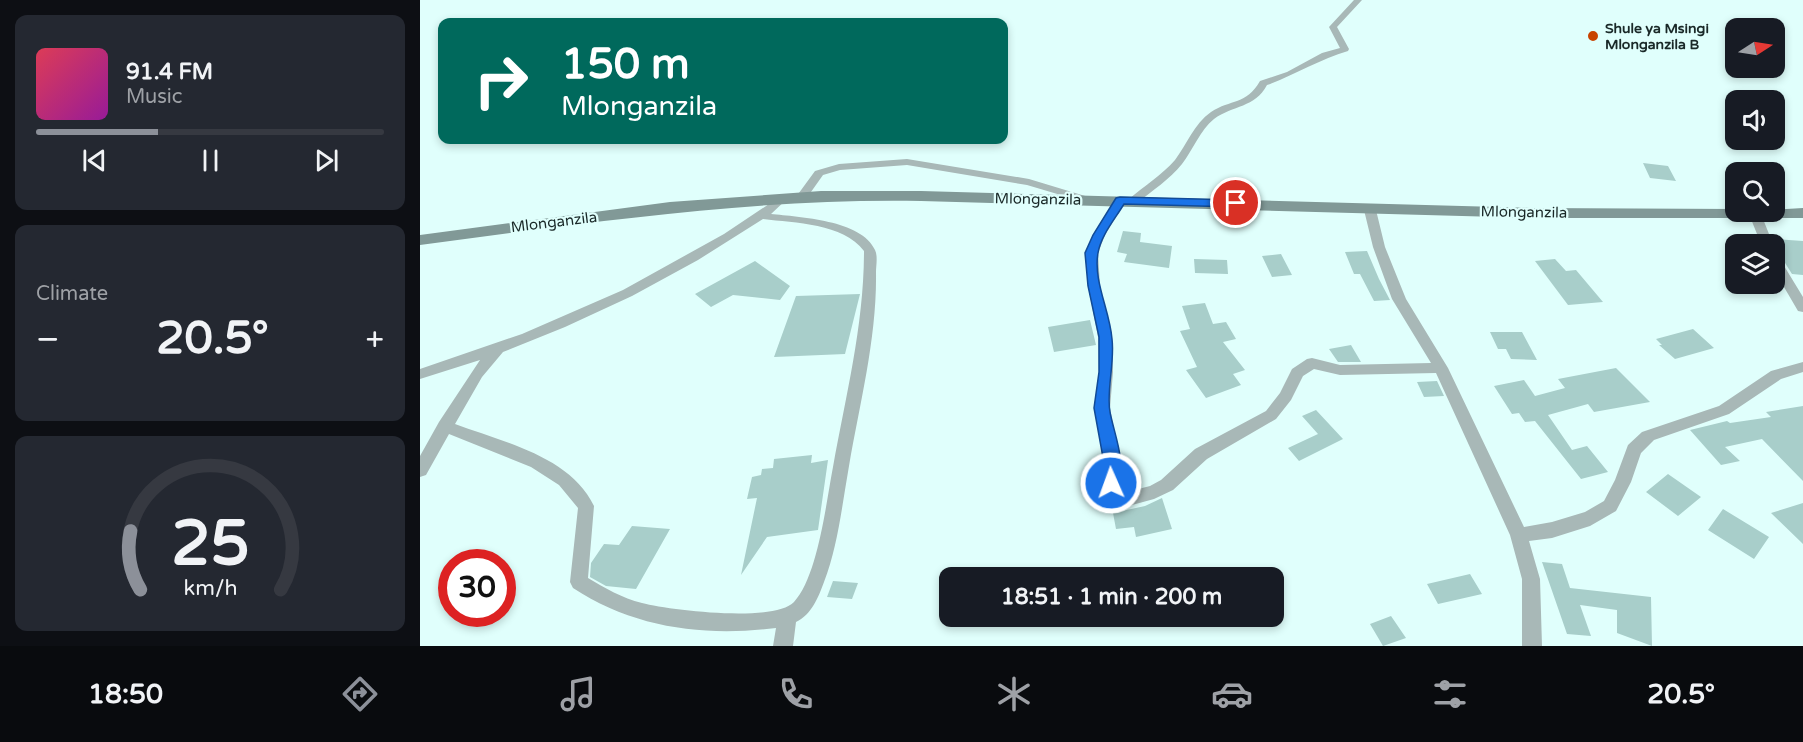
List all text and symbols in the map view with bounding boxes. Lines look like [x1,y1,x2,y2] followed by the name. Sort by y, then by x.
[1725,18,1785,78] north arrow
[1725,18,1785,294] map controls
[1605,20,1709,53] place label: Shule ya Msingi Mlonganzila B
[1586,29,1600,43] marker: Shule ya Msingi Mlonganzila B
[561,39,690,90] text: 150 m
[462,42,540,120] icon: right
[126,59,213,85] text: 91.4 FM
[126,85,182,109] text: Music
[561,90,717,123] text: Mlonganzila
[1725,90,1785,150] button: sound
[78,144,111,177] icon: previous
[194,144,227,177] icon: pause
[310,144,343,177] icon: next
[1725,162,1785,222] button: search
[1210,177,1261,228] pin
[1219,186,1252,219] icon: arrive
[994,189,1082,209] street label: Mlonganzila
[1480,202,1568,222] street label: Mlonganzila
[510,208,598,236] street label: Mlonganzila
[1725,234,1785,294] button: layers
[36,282,108,306] text: Climate
[156,312,269,366] text: 20.5°
[36,320,60,359] text: −
[365,320,384,359] text: +
[1079,451,1143,515] position arrow
[171,508,249,583] text: 25
[438,549,516,627] speed limit sign: 30
[183,576,237,602] text: km/h
[1001,584,1222,610] text: 18:51 · 1 min · 200 m
[339,673,381,715] icon: directions
[557,673,599,715] icon: music
[775,673,817,715] icon: phone
[993,673,1035,715] icon: climate
[1211,673,1253,715] icon: car
[1429,673,1471,715] icon: filters
[88,678,163,711] text: 18:50
[1647,678,1715,711] text: 20.5°

